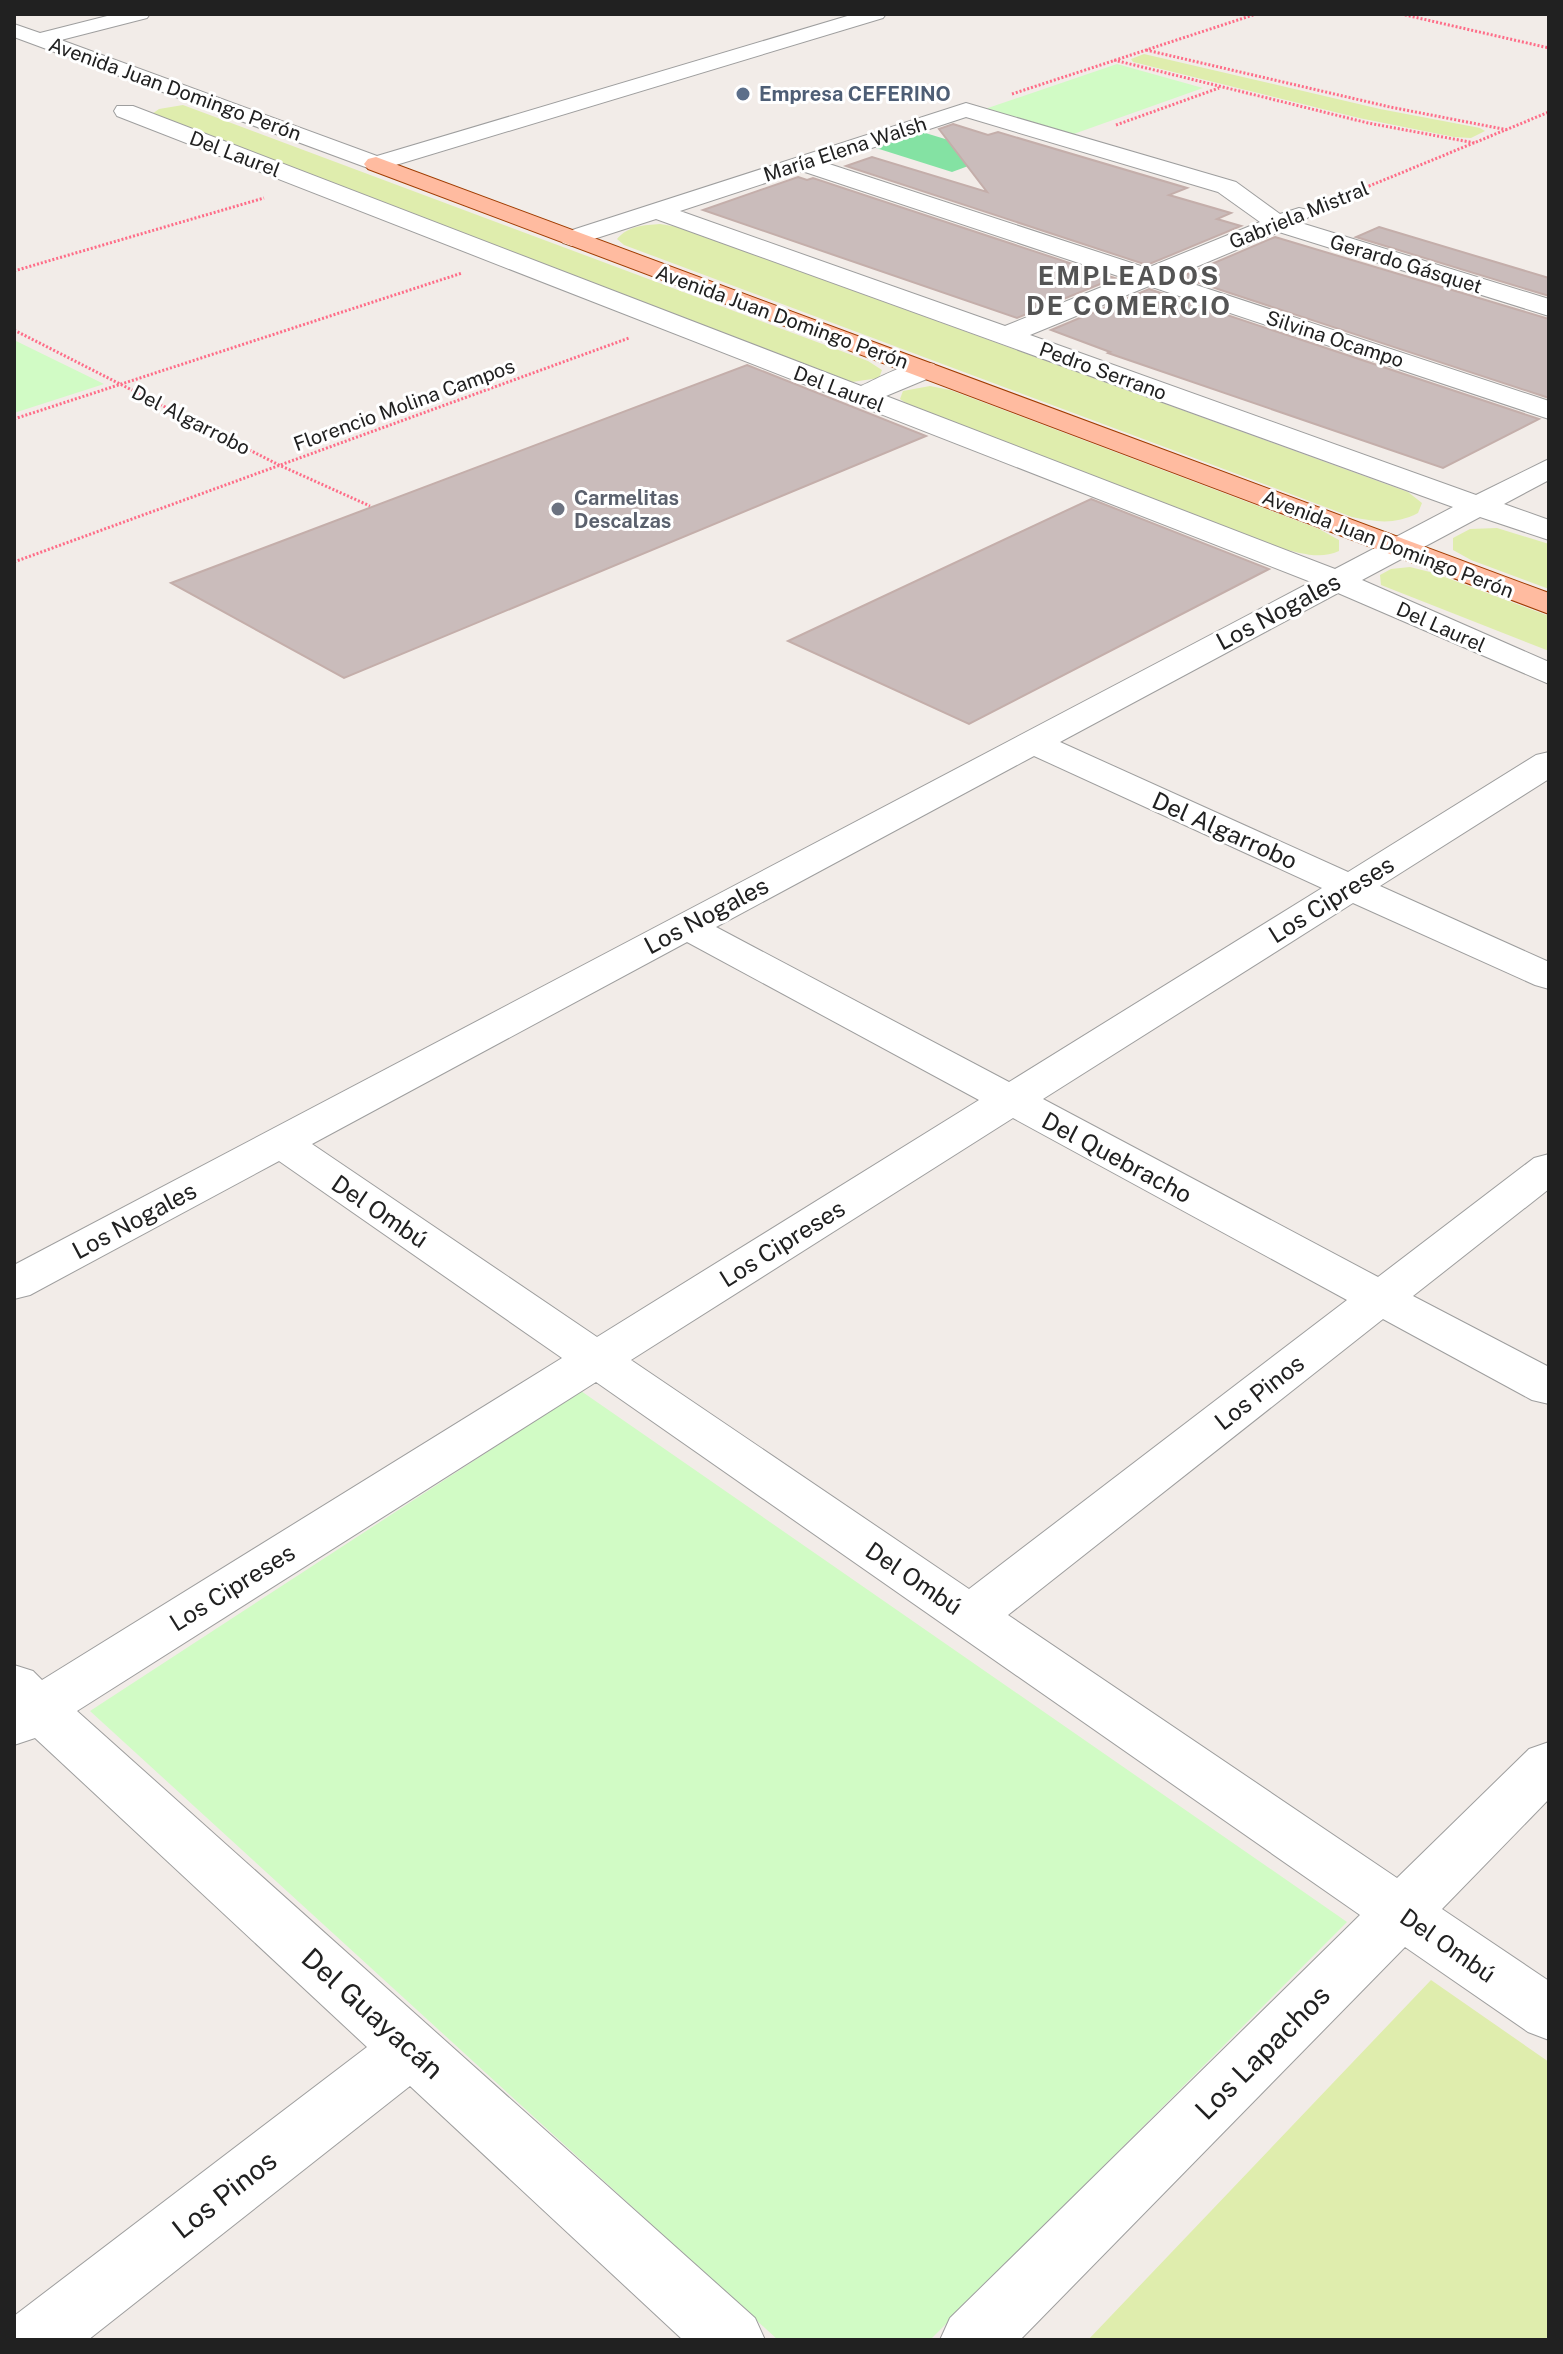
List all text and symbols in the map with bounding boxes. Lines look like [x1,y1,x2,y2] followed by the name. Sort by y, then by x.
[45,32,305,146] street label: Avenida Juan Domingo Perón
[759,82,951,106] place label: Empresa CEFERINO
[734,85,752,103] marker: Empresa CEFERINO
[760,111,930,187] street label: María Elena Walsh
[186,126,284,182] street label: Del Laurel
[1226,176,1372,254] street label: Gabriela Mistral
[1327,229,1485,299] street label: Gerardo Gásquet
[652,260,912,374] street label: Avenida Juan Domingo Perón
[1026,260,1232,321] district label: EMPLEADOS DE COMERCIO
[1263,305,1407,373] street label: Silvina Ocampo
[1036,337,1170,405] street label: Pedro Serrano
[290,354,518,456] street label: Florencio Molina Campos
[790,361,888,417] street label: Del Laurel
[128,380,254,460] street label: Del Algarrobo
[1259,485,1517,603] street label: Avenida Juan Domingo Perón
[574,486,679,533] place label: Carmelitas Descalzas
[549,500,567,518] marker: Carmelitas Descalzas
[1211,567,1345,655] street label: Los Nogales
[1393,597,1489,657] street label: Del Laurel
[1148,786,1302,874] street label: Del Algarrobo
[1263,849,1399,949] street label: Los Cipreses
[639,871,773,959] street label: Los Nogales
[1037,1106,1197,1208] street label: Del Quebracho
[327,1169,433,1253] street label: Del Ombú
[67,1176,201,1264] street label: Los Nogales
[714,1193,850,1293] street label: Los Cipreses
[1209,1348,1309,1436] street label: Los Pinos
[861,1536,967,1620] street label: Del Ombú
[164,1537,300,1637] street label: Los Cipreses
[1395,1902,1501,1988] street label: Del Ombú
[295,1941,451,2085] street label: Del Guayacán
[1188,1978,1336,2126] street label: Los Lapachos
[165,2143,283,2245] street label: Los Pinos

